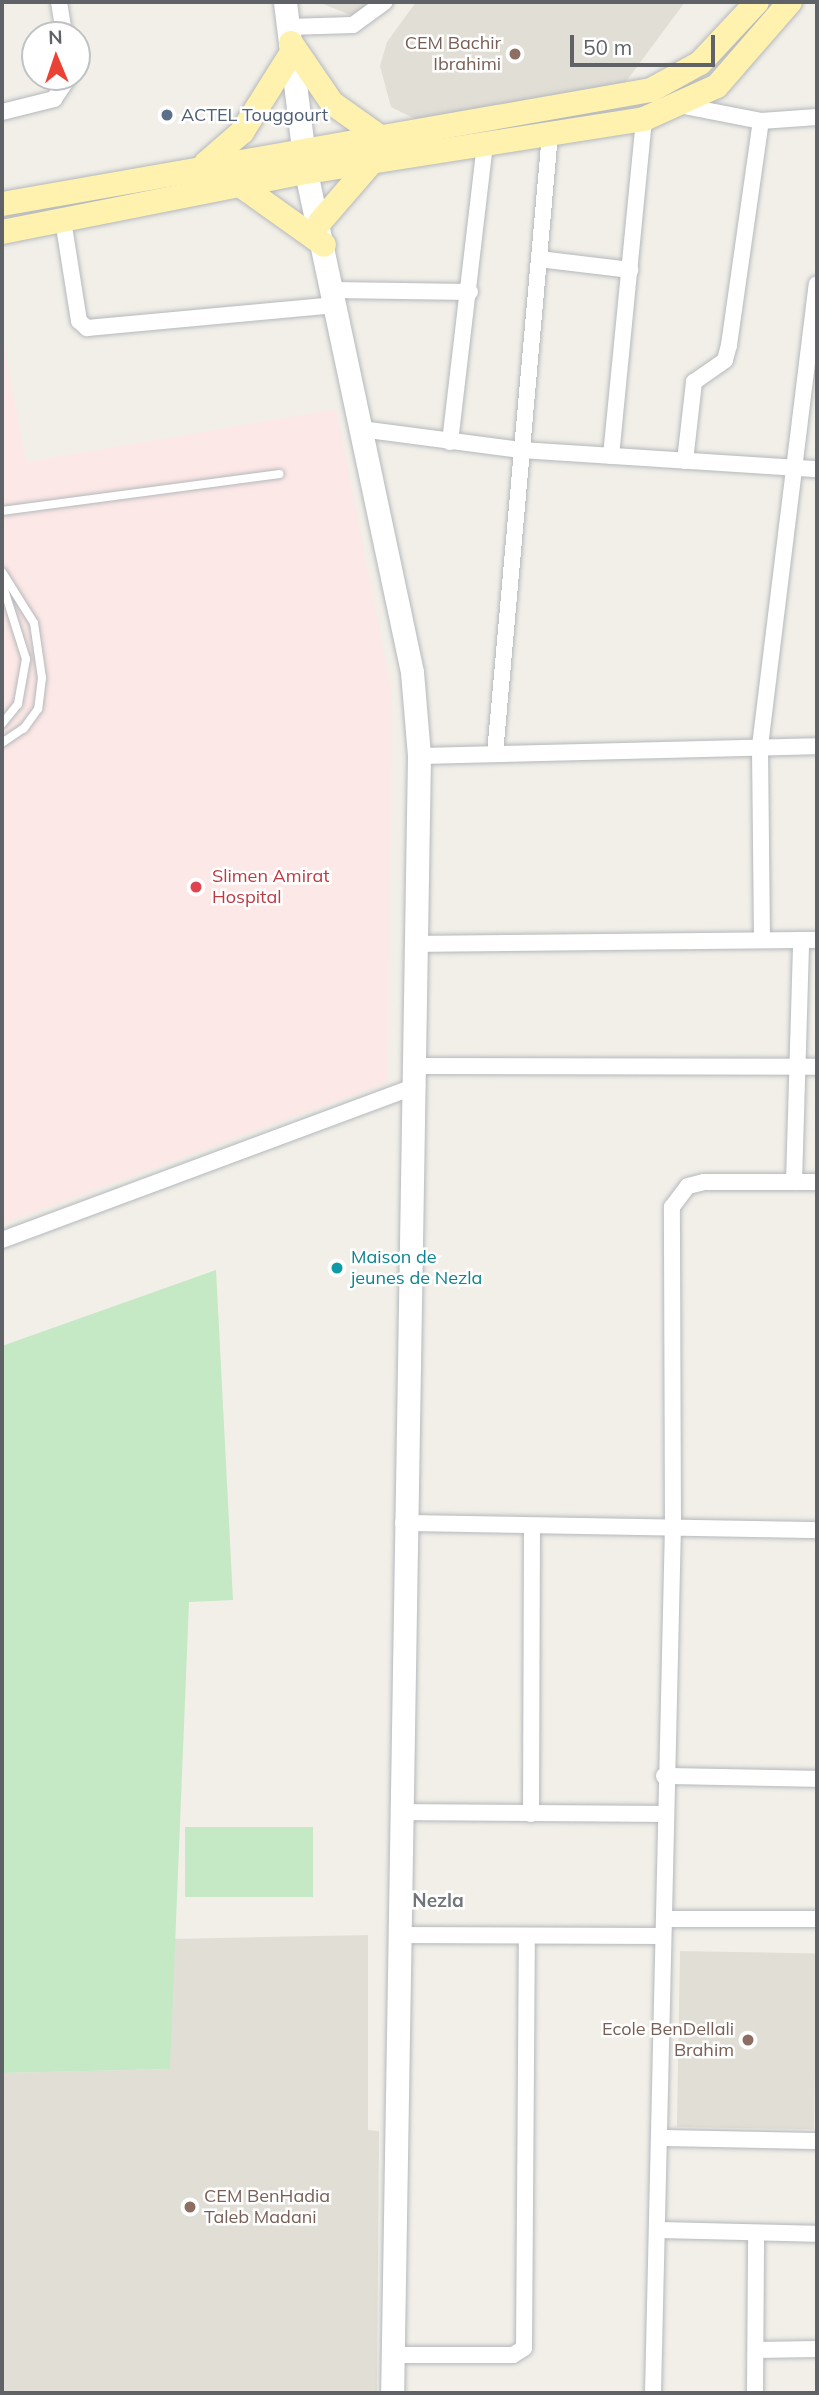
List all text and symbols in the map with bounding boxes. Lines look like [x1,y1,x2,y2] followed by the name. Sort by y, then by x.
[21,21,91,91] north arrow
[574,21,719,65] scale bar
[48,25,63,49] text: N
[405,33,501,76] place label: CEM Bachir Ibrahimi
[583,34,632,60] text: 50 m
[507,46,523,62] marker: CEM Bachir Ibrahimi
[181,104,328,126] place label: ACTEL Touggourt
[159,107,175,123] marker: ACTEL Touggourt
[212,866,329,908] place label: Slimen Amirat Hospital
[186,877,206,897] marker: Slimen Amirat Hospital
[351,1247,482,1290] place label: Maison de jeunes de Nezla
[329,1260,345,1276] marker: Maison de jeunes de Nezla
[412,1890,464,1912] district label: Nezla
[602,2019,734,2062] place label: Ecole BenDellali Brahim
[740,2032,756,2048] marker: Ecole BenDellali Brahim
[204,2186,330,2228] place label: CEM BenHadia Taleb Madani
[182,2199,198,2215] marker: CEM BenHadia Taleb Madani

